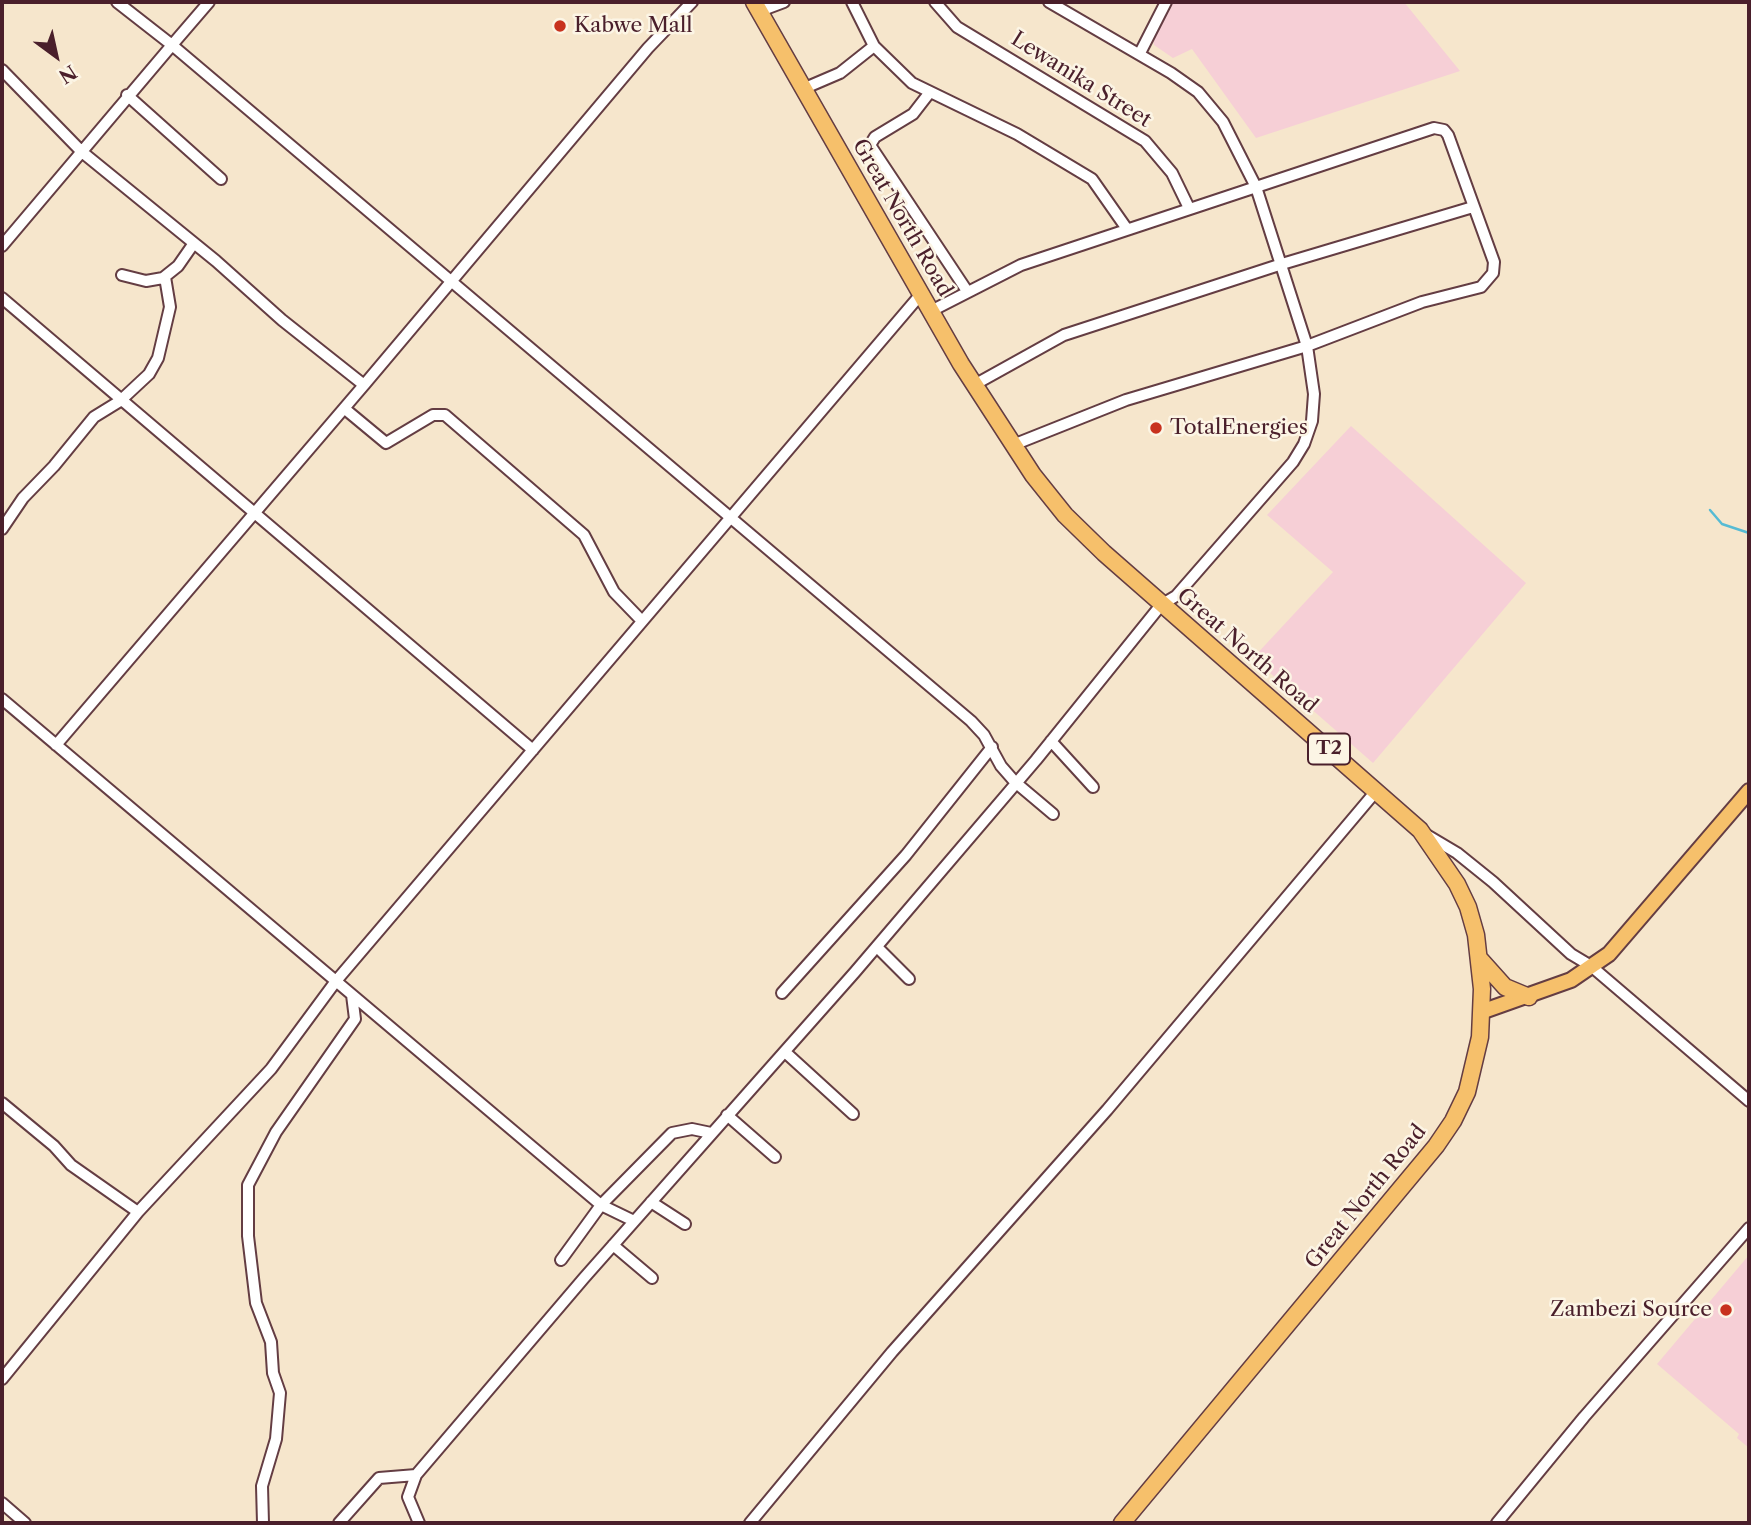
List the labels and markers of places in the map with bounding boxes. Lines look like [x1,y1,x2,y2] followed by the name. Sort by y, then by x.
[574,13,692,39] place label: Kabwe Mall
[552,18,568,34] marker: Kabwe Mall
[1170,415,1308,441] place label: TotalEnergies
[1148,420,1164,436] marker: TotalEnergies
[1550,1297,1712,1323] place label: Zambezi Source
[1718,1302,1734,1318] marker: Zambezi Source

